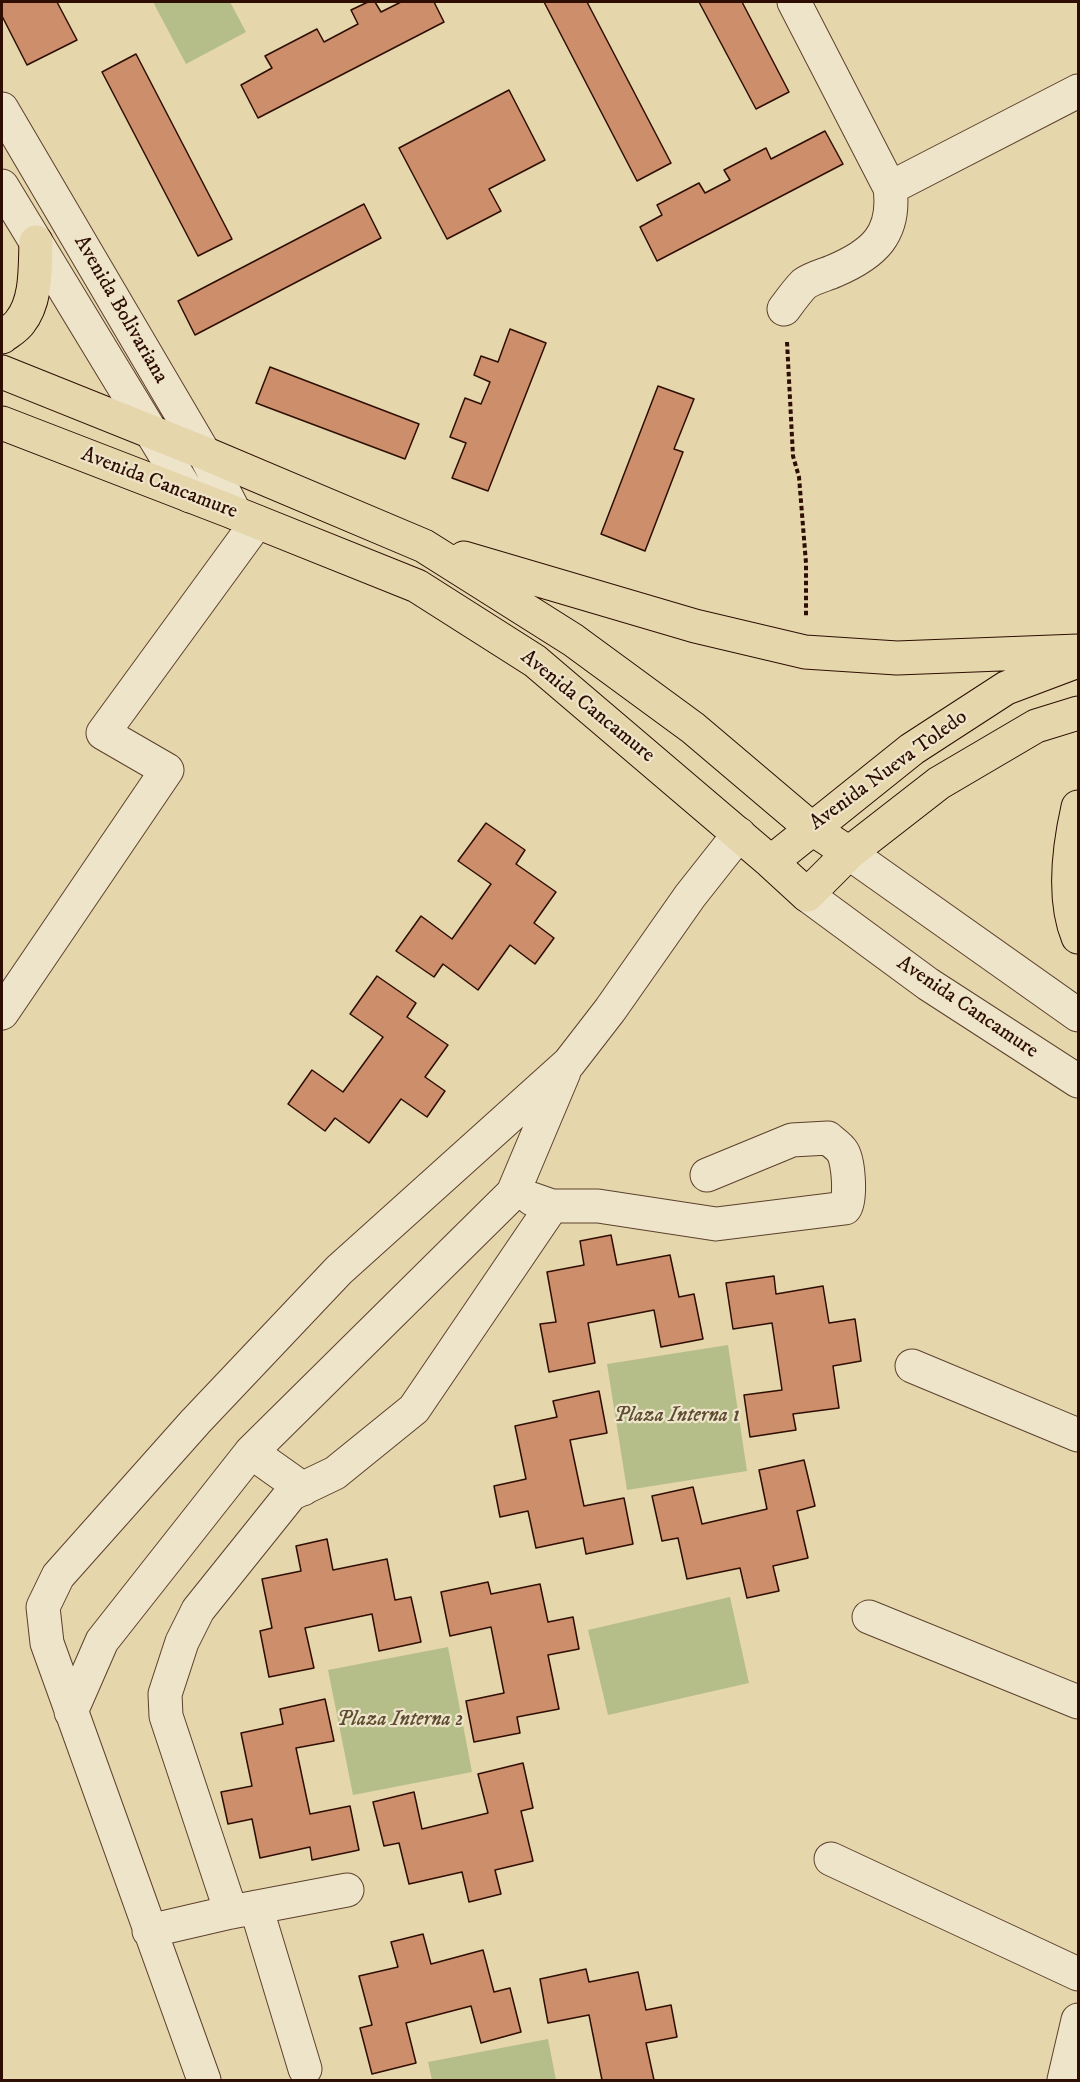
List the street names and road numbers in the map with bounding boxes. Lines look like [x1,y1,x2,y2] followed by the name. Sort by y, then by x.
[67,232,173,388] street label: Avenida Bolivariana
[77,443,241,525] street label: Avenida Cancamure
[515,645,659,769] street label: Avenida Cancamure
[805,705,973,837] street label: Avenida Nueva Toledo
[891,951,1043,1065] street label: Avenida Cancamure

